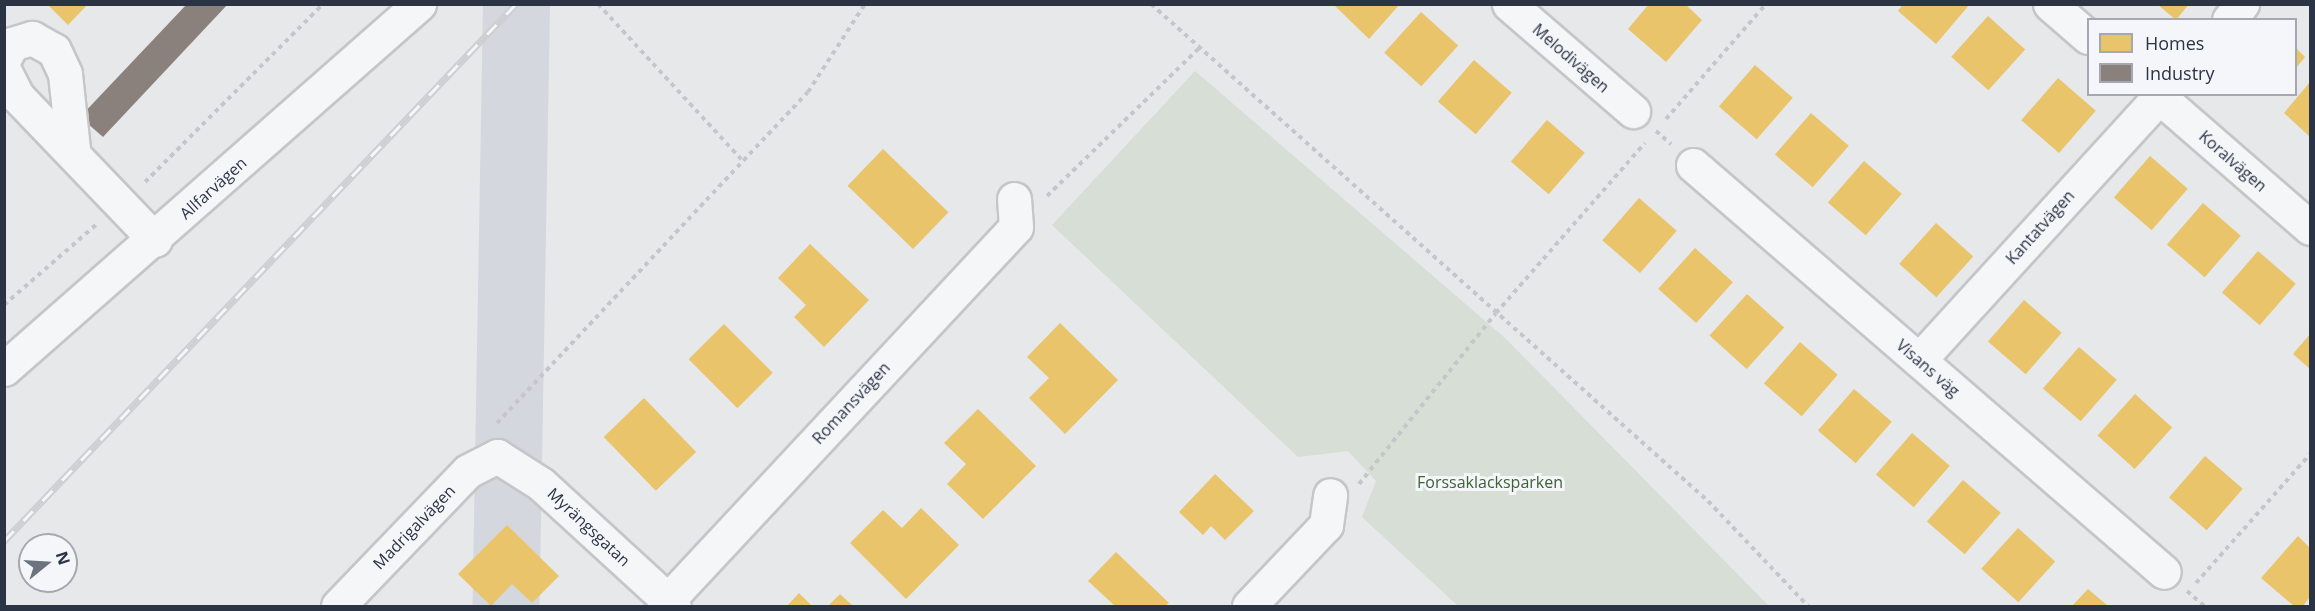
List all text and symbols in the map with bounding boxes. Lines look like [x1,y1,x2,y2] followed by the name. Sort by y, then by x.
[2087,18,2297,96] legend
[1529,20,1613,96] street label: Melodivägen
[2145,31,2204,55] text: Homes
[2145,61,2215,85] text: Industry
[2195,126,2271,196] street label: Koralvägen
[176,153,250,223] street label: Allfarvägen
[2002,186,2078,268] street label: Kantatvägen
[1893,335,1963,401] street label: Visans väg
[808,358,894,448] street label: Romansvägen
[1417,472,1563,492] park label: Forssaklacksparken
[369,481,459,573] street label: Madrigalvägen
[544,484,634,570] street label: Myrängsgatan
[18,533,78,593] north arrow
[51,548,76,568] text: N

